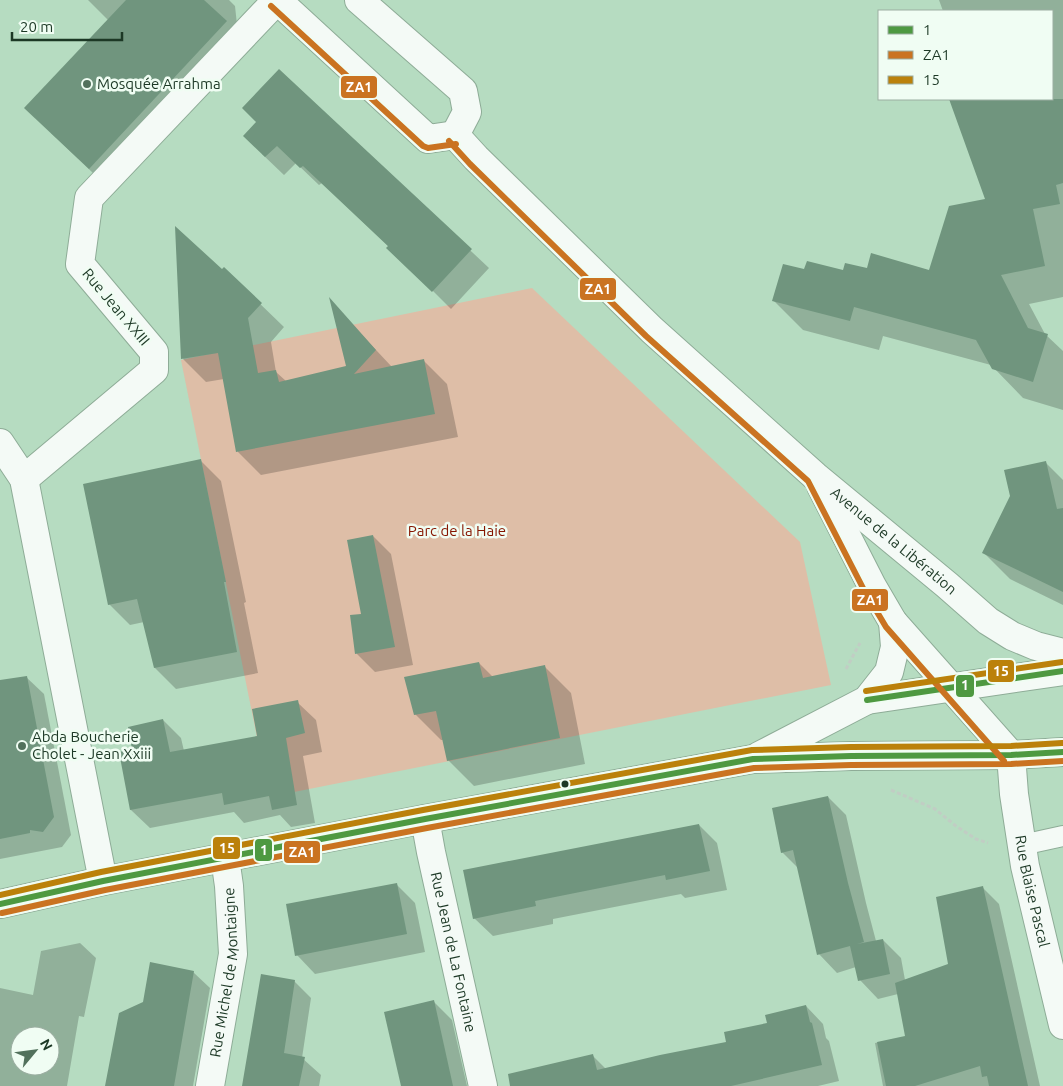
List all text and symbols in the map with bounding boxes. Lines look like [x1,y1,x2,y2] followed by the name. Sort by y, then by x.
[12,10,122,42] scale bar
[878,10,1053,100] legend
[20,18,53,35] text: 20 m
[923,21,931,38] text: 1
[923,46,950,63] text: ZA1
[923,71,940,88] text: 15
[97,75,221,92] place label: Mosquée Arrahma
[340,75,378,99] line badge: ZA1
[81,78,93,90] marker: Mosquée Arrahma
[346,79,372,95] text: ZA1
[79,265,154,349] street label: Rue Jean XXIII
[579,277,617,301] line badge: ZA1
[585,281,611,297] text: ZA1
[827,484,960,598] street label: Avenue de la Libération
[408,522,506,539] park label: Parc de la Haie
[851,588,889,612] line badge: ZA1
[857,592,883,608] text: ZA1
[987,659,1015,683] line badge: 15
[993,663,1009,679] text: 15
[955,674,975,698] line badge: 1
[961,677,969,693] text: 1
[32,728,151,762] place label: Abda Boucherie Cholet - Jean Xxiii
[16,740,28,752] marker: Abda Boucherie Cholet - Jean Xxiii
[560,779,570,789] unlabelled marker
[1012,834,1053,949] street label: Rue Blaise Pascal
[212,836,241,860] line badge: 15
[254,838,273,862] line badge: 1
[219,840,235,856] text: 15
[283,840,321,864] line badge: ZA1
[260,842,268,858] text: 1
[289,844,315,860] text: ZA1
[428,870,480,1034] street label: Rue Jean de La Fontaine
[206,887,242,1058] street label: Rue Michel de Montaigne
[10,1026,60,1076] north arrow
[37,1036,56,1053] text: N

